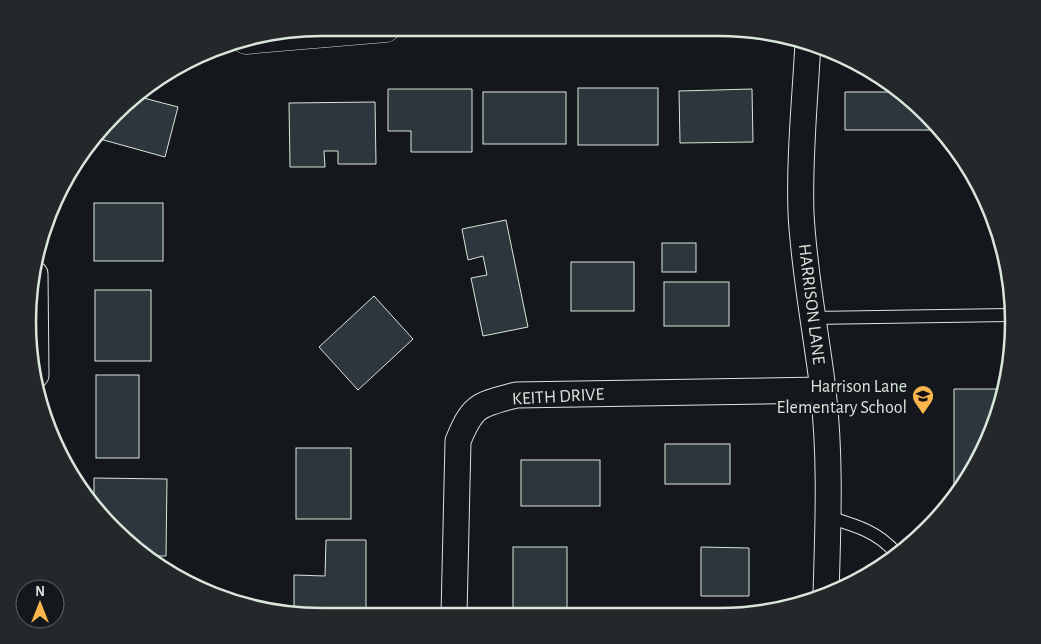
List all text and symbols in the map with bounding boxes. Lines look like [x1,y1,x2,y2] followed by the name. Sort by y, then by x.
[795,243,827,366] street label: HARRISON LANE
[777,378,907,417] place label: Harrison Lane Elementary School
[911,384,935,415] school or university icon: Harrison Lane Elementary School
[512,386,605,408] street label: KEITH DRIVE
[15,579,65,629] north arrow
[35,585,45,599] text: N

